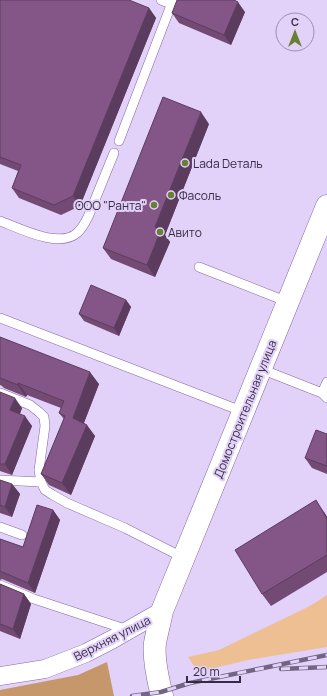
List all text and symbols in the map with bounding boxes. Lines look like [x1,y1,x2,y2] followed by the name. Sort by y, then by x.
[275,12,315,52] north arrow
[291,14,299,29] text: С
[193,155,263,172] place label: Lada Dеталь
[180,158,190,168] marker: Lada Dеталь
[179,187,221,204] place label: Фасоль
[166,190,176,200] marker: Фасоль
[75,197,146,214] place label: ООО "Ранта"
[149,200,159,210] marker: ООО "Ранта"
[168,224,202,241] place label: Авито
[155,227,165,237] marker: Авито
[209,337,281,481] street label: Домостроительная улица
[71,611,153,665] street label: Верхняя улица
[187,658,240,684] scale bar
[193,663,220,680] text: 20 m

